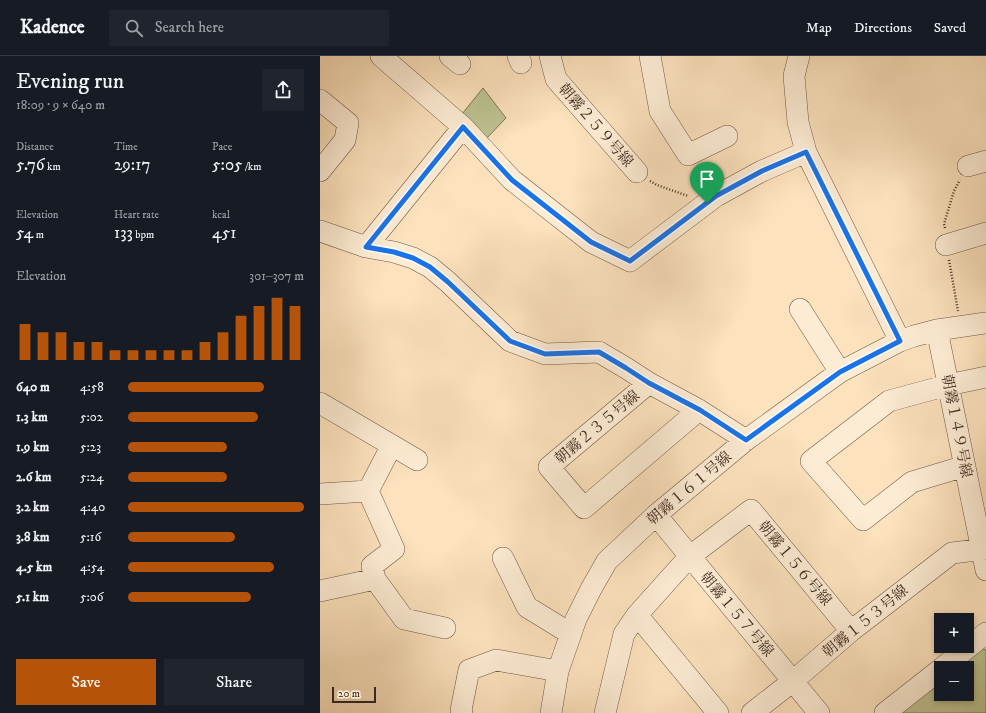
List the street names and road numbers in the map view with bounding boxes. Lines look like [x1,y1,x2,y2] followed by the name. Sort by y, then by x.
[554,79,637,171] street label: 朝霧２５９号線
[937,373,976,479] street label: 朝霧１４９号線
[551,386,644,468] street label: 朝霧２３５号線
[643,447,736,529] street label: 朝霧１６１号線
[754,517,836,610] street label: 朝霧１５６号線
[696,568,778,661] street label: 朝霧１５７号線
[819,581,912,662] street label: 朝霧１５３号線

